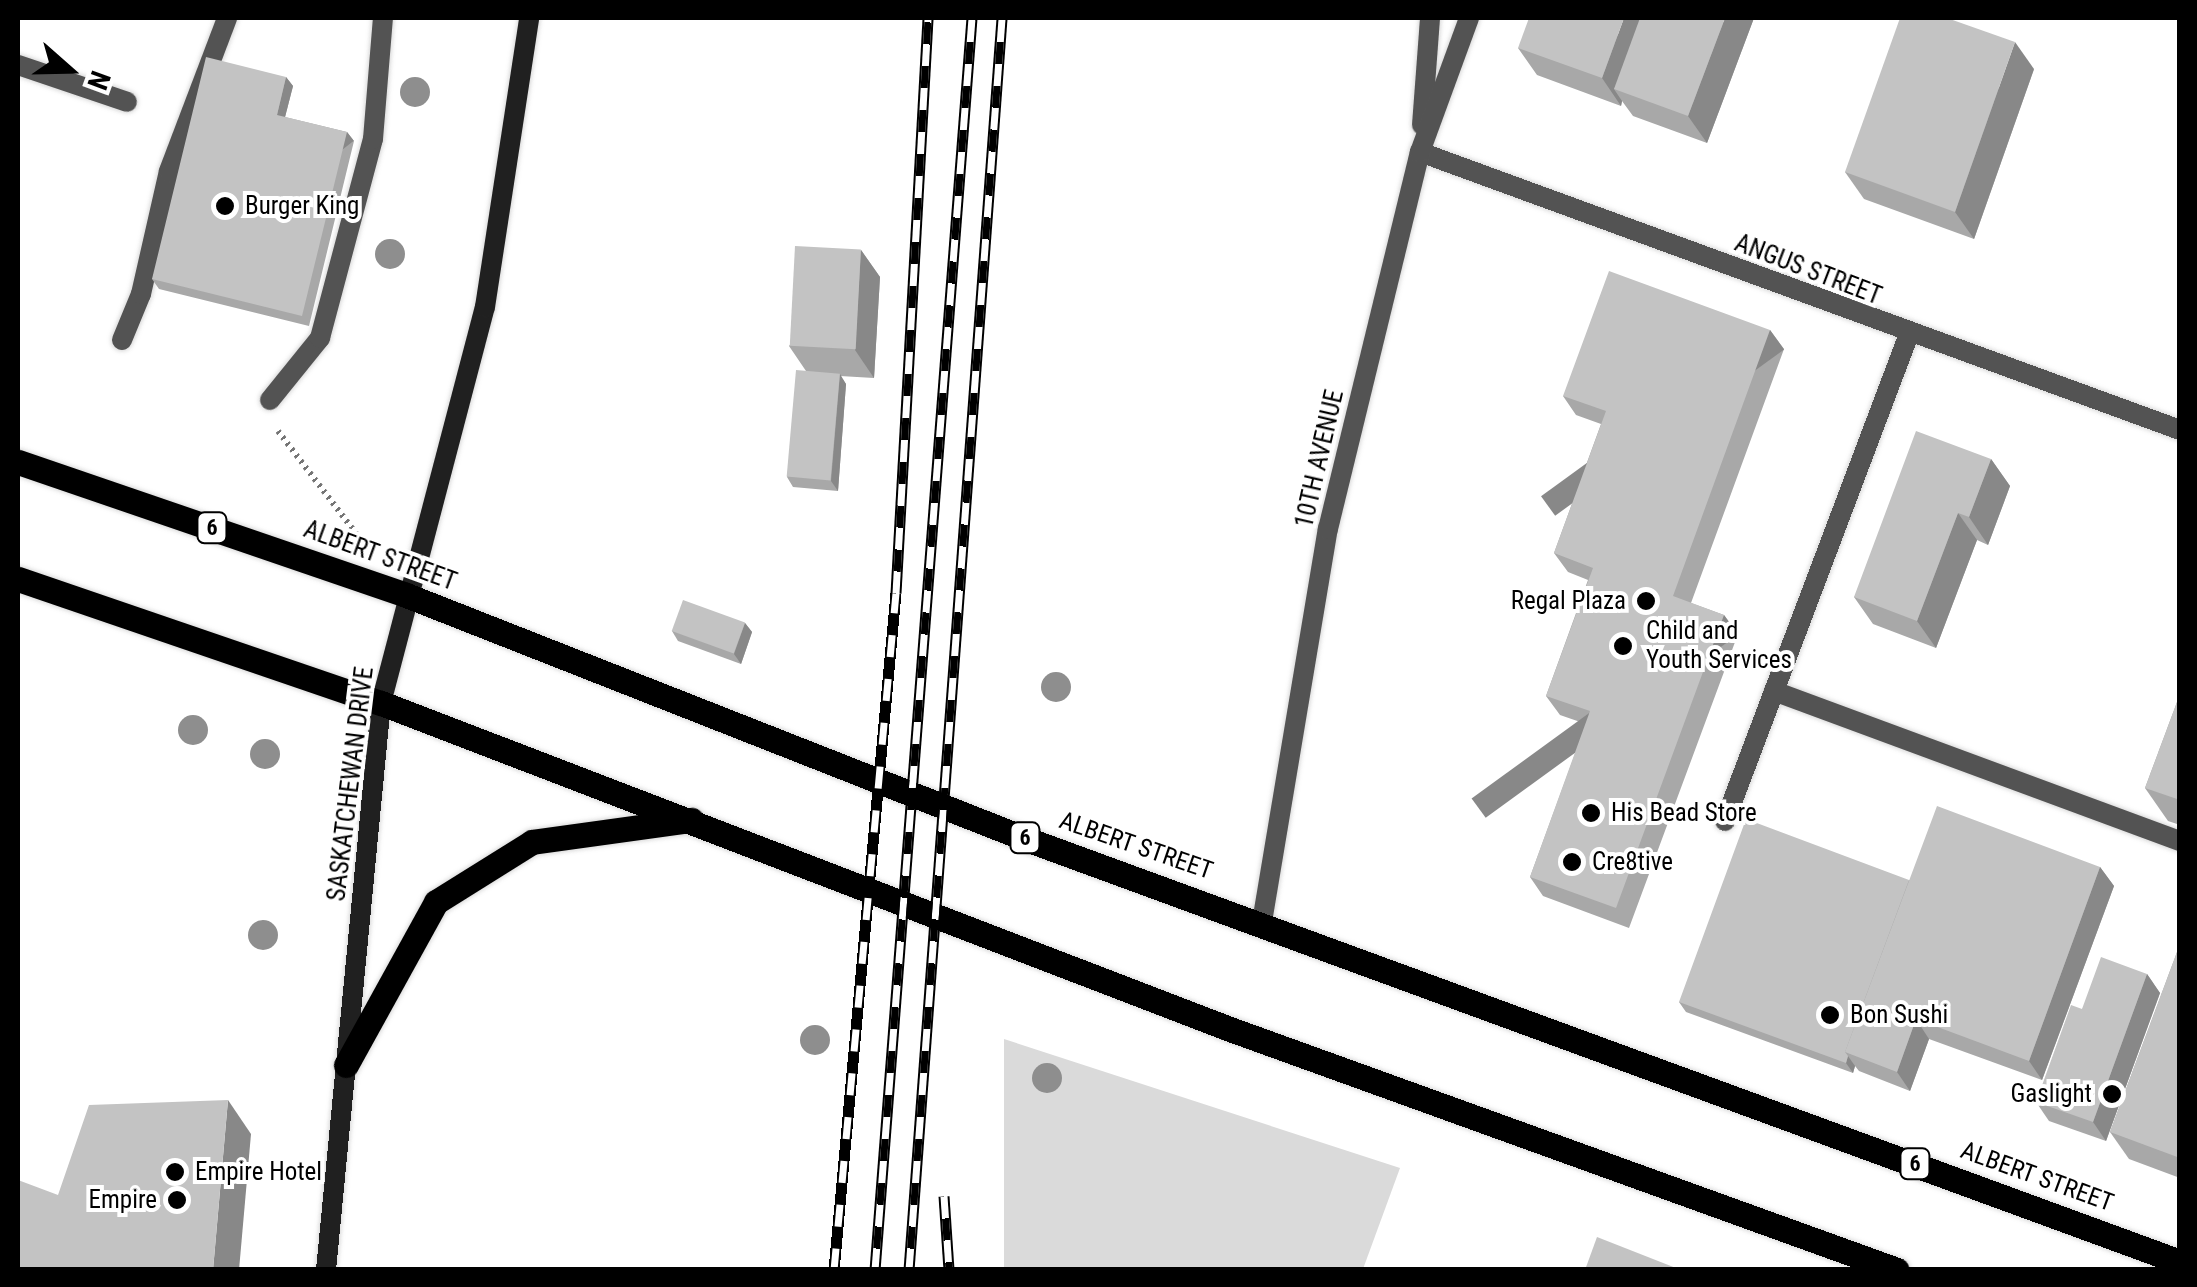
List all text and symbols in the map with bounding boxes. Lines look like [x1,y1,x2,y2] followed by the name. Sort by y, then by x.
[20,20,120,120] north arrow
[80,67,117,94] text: N
[245,191,359,221] place label: Burger King
[214,195,236,217] marker: Burger King
[1730,228,1886,312] street label: ANGUS STREET
[1290,387,1350,531] street label: 10TH AVENUE
[194,511,230,545] road number: 6
[299,514,461,598] street label: ALBERT STREET
[1511,586,1626,616] place label: Regal Plaza
[1635,590,1657,612] marker: Regal Plaza
[1646,617,1792,676] place label: Child and Youth Services
[1610,633,1636,659] marker: Child and Youth Services
[322,665,380,903] street label: SASKATCHEWAN DRIVE
[1611,798,1757,828] place label: His Bead Store
[1580,802,1602,824] marker: His Bead Store
[1055,806,1217,886] street label: ALBERT STREET
[1008,821,1042,855] road number: 6
[1592,847,1673,877] place label: Cre8tive
[1561,851,1583,873] marker: Cre8tive
[1850,1000,1948,1030] place label: Bon Sushi
[1819,1004,1841,1026] marker: Bon Sushi
[2011,1079,2092,1109] place label: Gaslight
[2101,1083,2123,1105] marker: Gaslight
[1956,1135,2118,1219] street label: ALBERT STREET
[1898,1147,1932,1181] road number: 6
[195,1157,322,1187] place label: Empire Hotel
[164,1161,186,1183] marker: Empire Hotel
[89,1185,157,1215] place label: Empire
[166,1189,188,1211] marker: Empire

